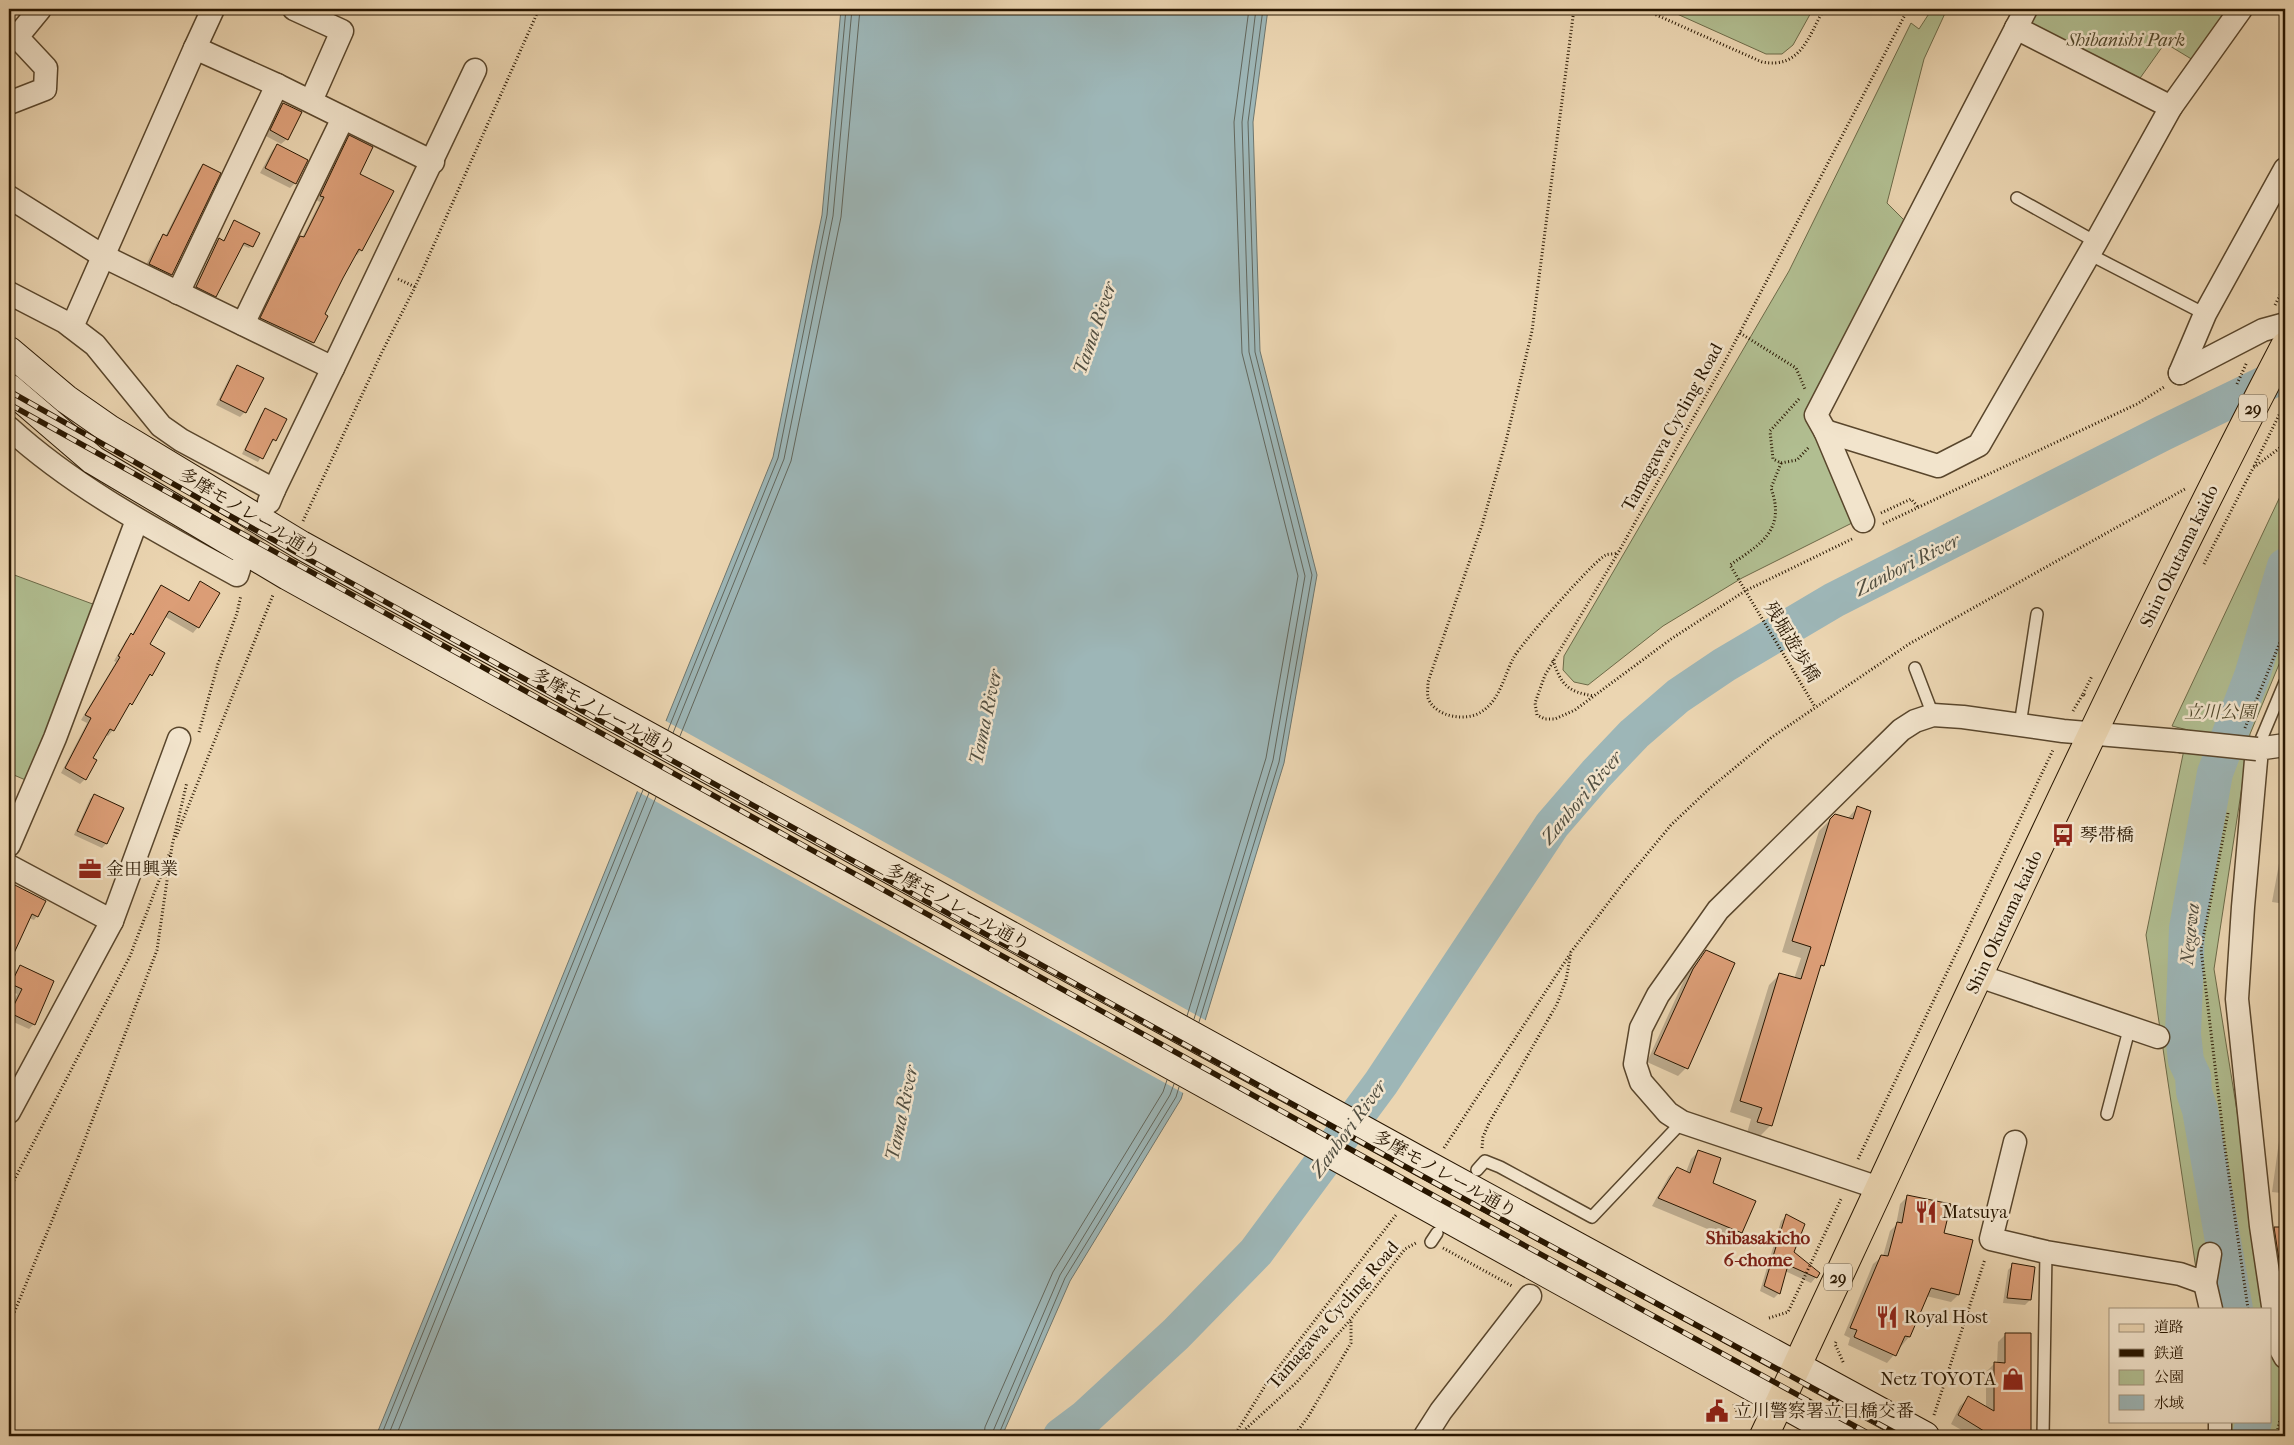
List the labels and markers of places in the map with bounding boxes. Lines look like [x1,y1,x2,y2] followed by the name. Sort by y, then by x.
[2050,822,2076,848] bus stop icon: 琴帯橋
[2080,825,2134,846] place label: 琴帯橋
[77,856,103,882] office icon: 金田興業
[106,859,178,880] place label: 金田興業
[1913,1199,1939,1225] restaurant icon: Matsuya
[1942,1202,2008,1223] place label: Matsuya
[1874,1304,1900,1330] restaurant icon: Royal Host
[1904,1307,1989,1328] place label: Royal Host
[2000,1366,2026,1392] shop icon: Netz TOYOTA
[1880,1369,1996,1390] place label: Netz TOYOTA
[1704,1398,1730,1424] public building icon: 立川警察署立日橋交番
[1734,1401,1914,1422] place label: 立川警察署立日橋交番

